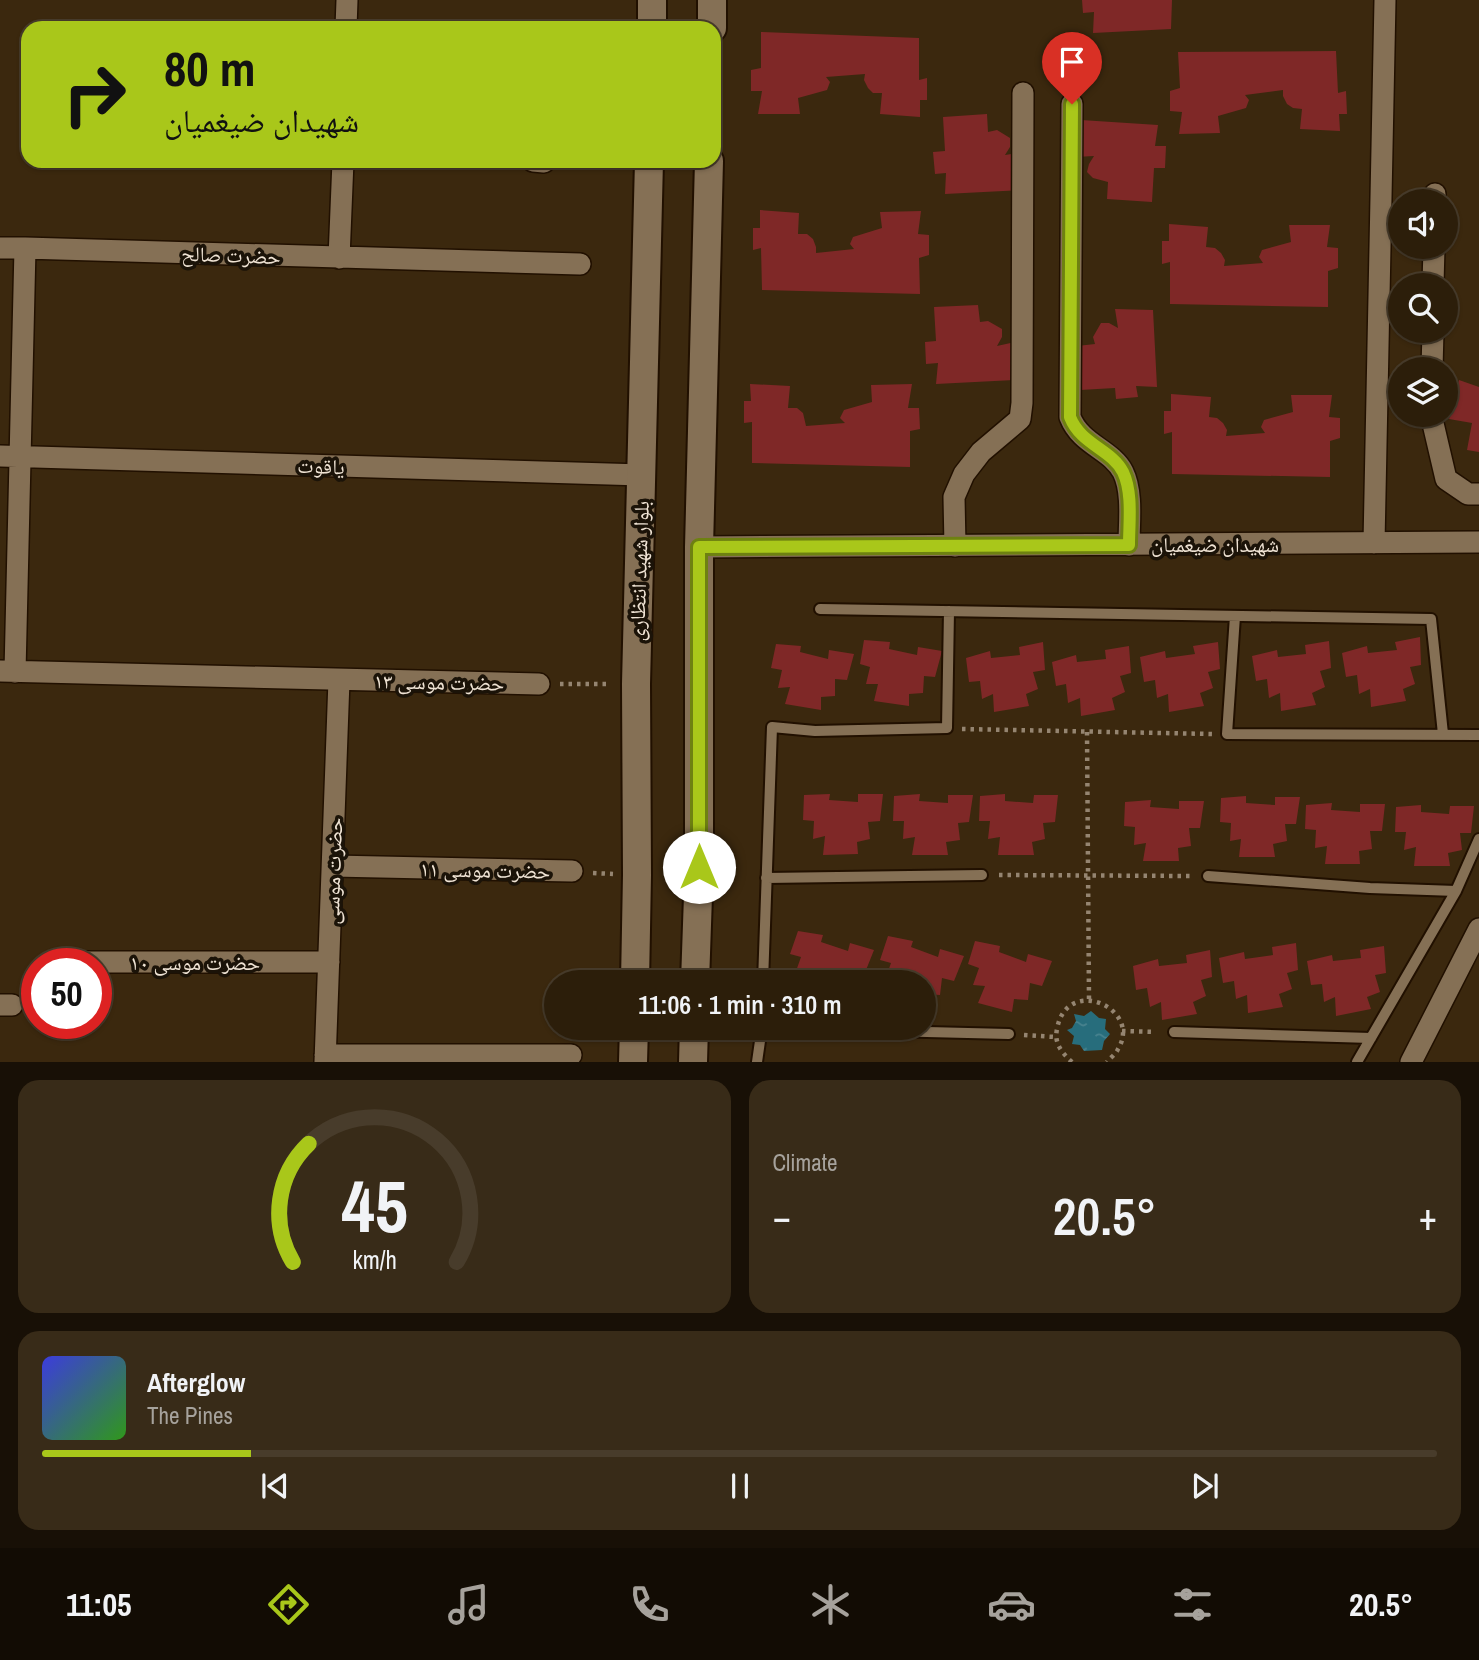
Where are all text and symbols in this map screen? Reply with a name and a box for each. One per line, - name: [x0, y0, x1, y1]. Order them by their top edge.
- pin: [1042, 32, 1102, 104]
- text: 80 m: [164, 35, 256, 101]
- icon: arrive: [1053, 43, 1091, 81]
- icon: right: [49, 49, 140, 140]
- text: شهیدان ضیغمیان: [164, 99, 359, 142]
- map controls: [1388, 189, 1458, 427]
- button: sound: [1388, 189, 1458, 259]
- street label: حضرت صالح: [181, 239, 281, 271]
- button: search: [1388, 273, 1458, 343]
- button: layers: [1388, 357, 1458, 427]
- street label: یاقوت: [297, 451, 345, 481]
- street label: بلوار شهید انتظاری: [622, 500, 656, 642]
- street label: شهیدان ضیغمیان: [1151, 530, 1279, 559]
- street label: حضرت موسی ۱۳: [374, 666, 504, 698]
- street label: حضرت موسی: [317, 817, 349, 925]
- position arrow: [662, 830, 736, 904]
- street label: حضرت موسی ۱۱: [420, 854, 550, 886]
- speed limit sign: 50: [21, 948, 112, 1039]
- street label: حضرت موسی ۱۰: [130, 948, 260, 977]
- text: 11:06 · 1 min · 310 m: [638, 987, 842, 1022]
- text: Climate: [773, 1147, 837, 1178]
- text: 45: [341, 1158, 407, 1256]
- text: 20.5°: [1053, 1181, 1157, 1251]
- text: −: [773, 1191, 791, 1242]
- text: +: [1419, 1191, 1437, 1242]
- text: km/h: [352, 1243, 396, 1277]
- text: Afterglow: [147, 1365, 245, 1400]
- text: The Pines: [147, 1400, 233, 1431]
- icon: previous: [256, 1467, 294, 1505]
- icon: pause: [721, 1467, 759, 1505]
- icon: next: [1186, 1467, 1224, 1505]
- icon: directions: [264, 1580, 313, 1629]
- icon: music: [444, 1580, 493, 1629]
- icon: phone: [625, 1580, 674, 1629]
- icon: climate: [806, 1580, 855, 1629]
- icon: car: [987, 1580, 1036, 1629]
- icon: filters: [1168, 1580, 1217, 1629]
- text: 11:05: [66, 1583, 132, 1626]
- text: 20.5°: [1349, 1583, 1413, 1626]

